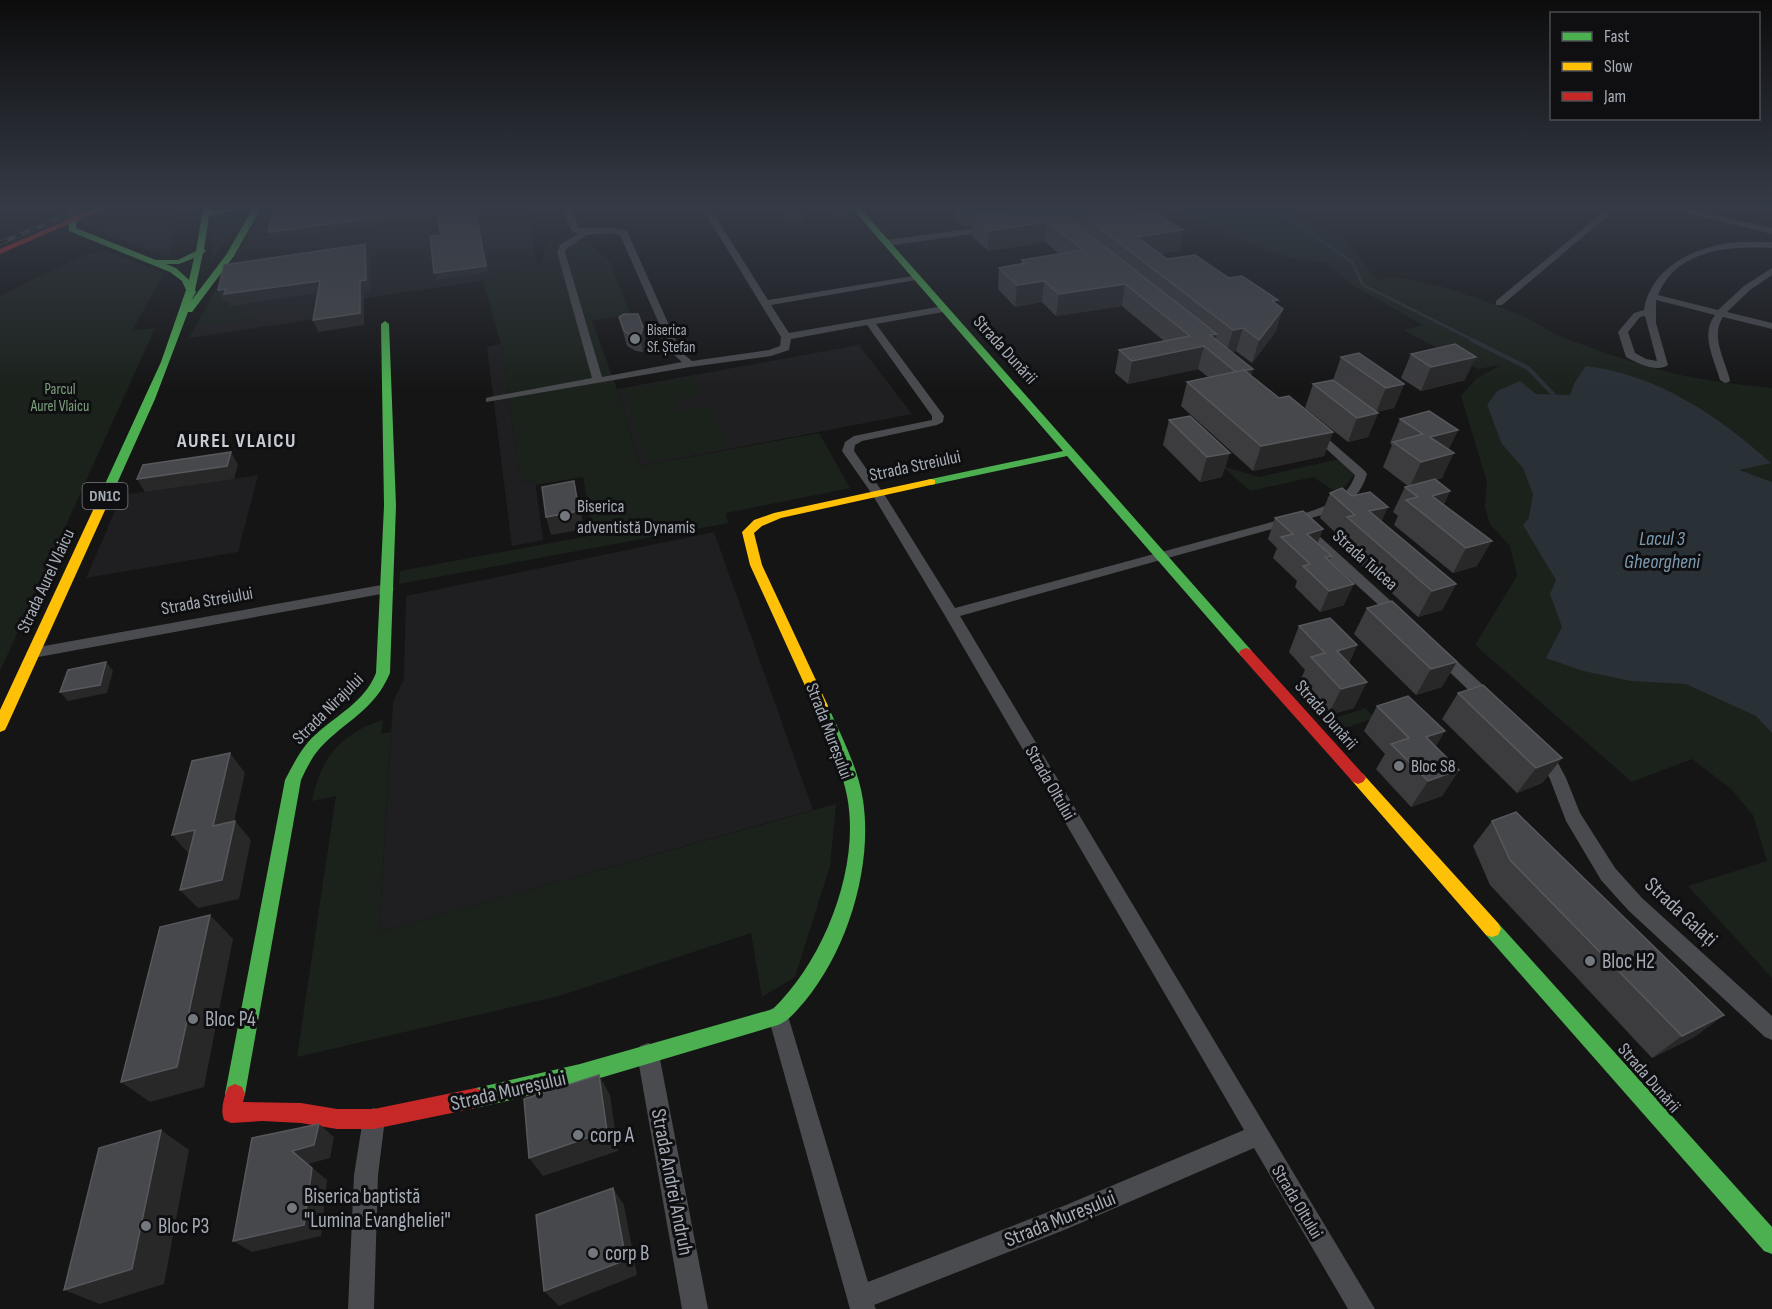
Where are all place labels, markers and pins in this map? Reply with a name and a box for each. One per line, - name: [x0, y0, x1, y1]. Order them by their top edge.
- place label: Biserica Sf. Ștefan: [647, 321, 696, 357]
- marker: Biserica Sf. Ștefan: [628, 332, 642, 346]
- place label: Biserica adventistă Dynamis: [577, 496, 696, 538]
- marker: Biserica adventistă Dynamis: [558, 509, 572, 523]
- place label: Bloc S8: [1411, 756, 1456, 777]
- marker: Bloc S8: [1392, 759, 1406, 773]
- place label: Bloc H2: [1602, 949, 1655, 974]
- marker: Bloc H2: [1583, 954, 1597, 968]
- place label: Bloc P4: [205, 1007, 256, 1032]
- marker: Bloc P4: [186, 1012, 200, 1026]
- place label: corp A: [590, 1123, 635, 1148]
- marker: corp A: [571, 1128, 585, 1142]
- place label: Biserica baptistă "Lumina Evangheliei": [304, 1184, 451, 1233]
- marker: Biserica baptistă "Lumina Evangheliei": [285, 1201, 299, 1215]
- place label: Bloc P3: [158, 1214, 209, 1239]
- marker: Bloc P3: [139, 1219, 153, 1233]
- place label: corp B: [605, 1241, 649, 1266]
- marker: corp B: [586, 1246, 600, 1260]

